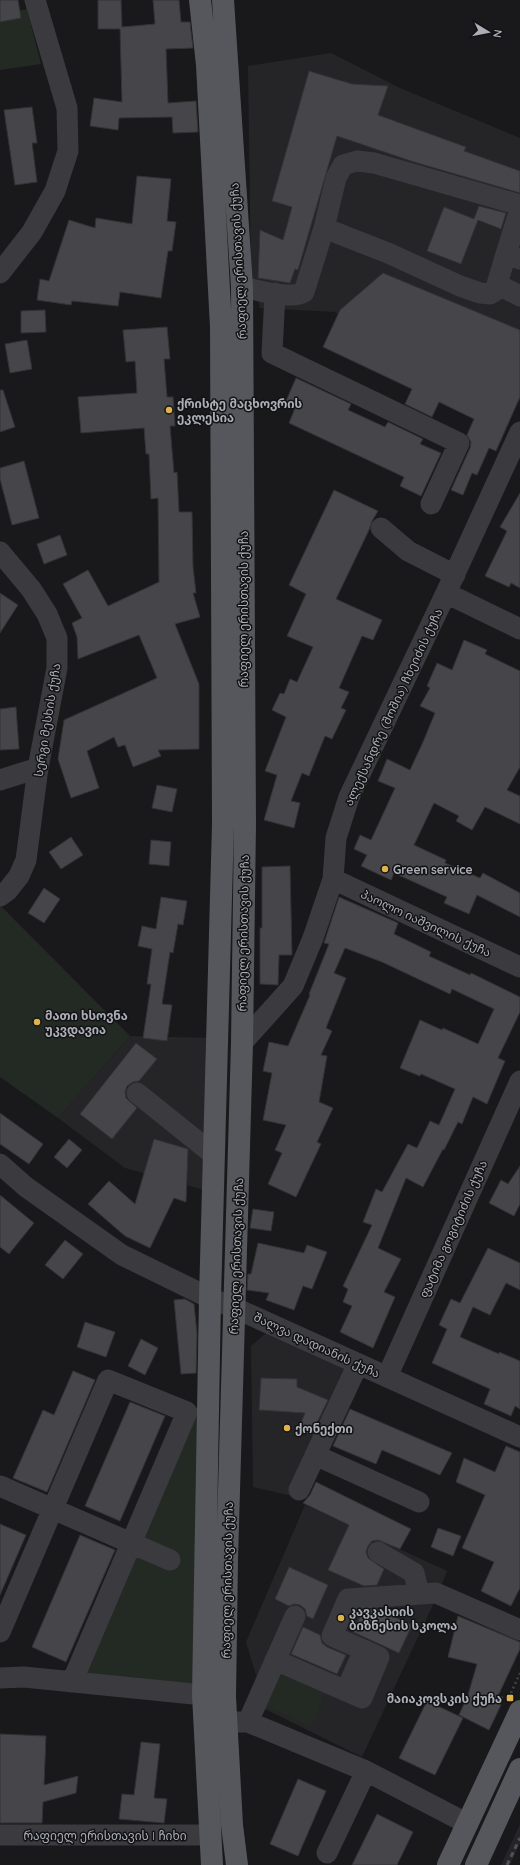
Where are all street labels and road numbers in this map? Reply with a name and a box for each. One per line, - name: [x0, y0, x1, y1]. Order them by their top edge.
- street label: რაფიელ ერისთავის ქუჩა: [226, 182, 251, 340]
- street label: რაფიელ ერისთავის ქუჩა: [236, 531, 252, 687]
- street label: ალექსანდრე (შოშია) ჩხეიძის ქუჩა: [341, 606, 446, 808]
- street label: სერგი მესხის ქუჩა: [31, 662, 63, 778]
- street label: რაფიელ ერისთავის ქუჩა: [234, 855, 253, 1012]
- street label: პაოლო იაშვილის ქუჩა: [358, 886, 493, 961]
- street label: ფატიმა გოგიტიძის ქუჩა: [416, 1158, 490, 1300]
- street label: რაფიელ ერისთავის ქუჩა: [226, 1177, 247, 1335]
- street label: შალვა დადიანის ქუჩა: [251, 1309, 382, 1382]
- street label: რაფიელ ერისთავის ქუჩა: [218, 1502, 237, 1659]
- street label: რაფიელ ერისთავის I ჩიხი: [23, 1828, 187, 1844]

